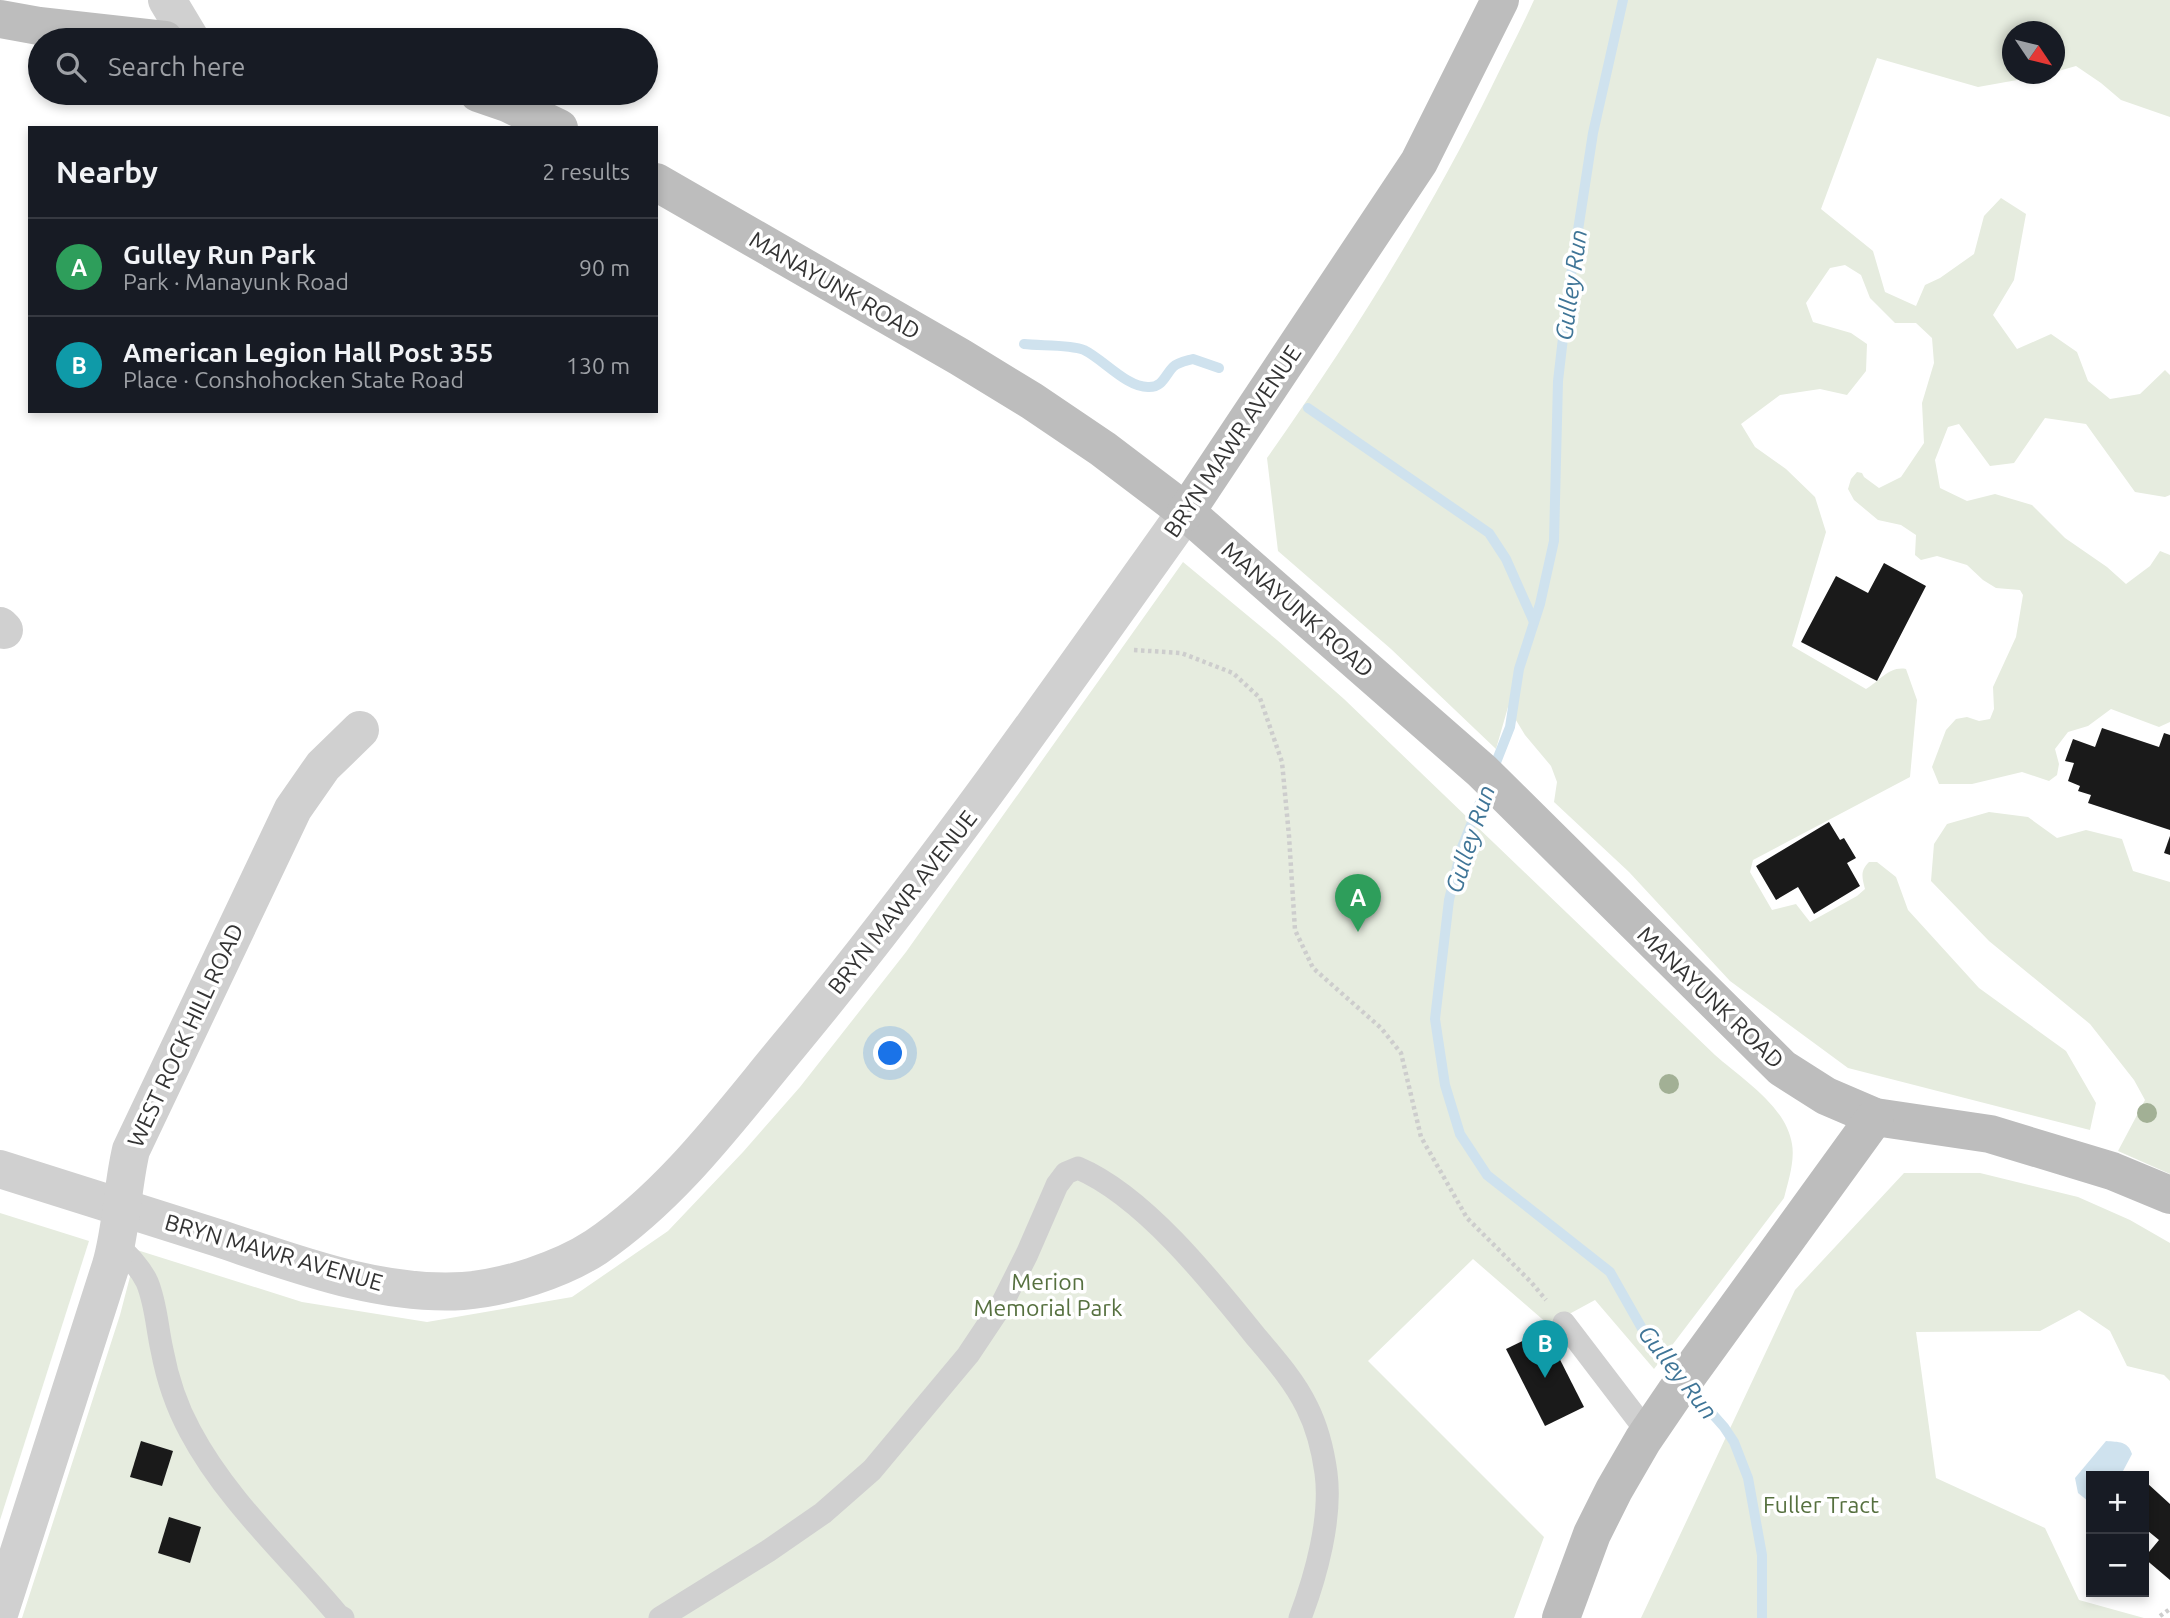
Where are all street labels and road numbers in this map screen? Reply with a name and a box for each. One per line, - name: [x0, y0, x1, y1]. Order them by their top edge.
- street label: MANAYUNK ROAD: [745, 226, 925, 344]
- street label: BRYN MAWR AVENUE: [1159, 341, 1305, 541]
- street label: MANAYUNK ROAD: [1217, 536, 1379, 682]
- street label: BRYN MAWR AVENUE: [823, 805, 981, 999]
- street label: WEST ROCK HILL ROAD: [122, 919, 248, 1151]
- street label: MANAYUNK ROAD: [1633, 921, 1789, 1073]
- street label: BRYN MAWR AVENUE: [162, 1209, 386, 1295]

